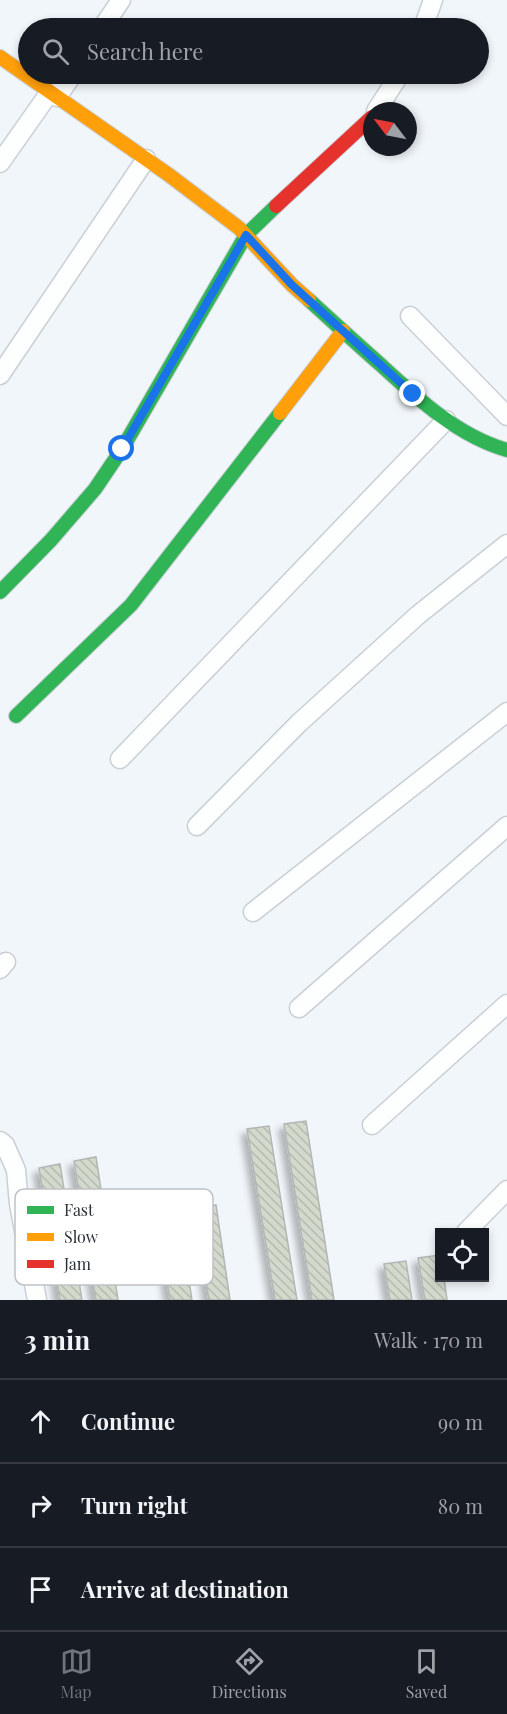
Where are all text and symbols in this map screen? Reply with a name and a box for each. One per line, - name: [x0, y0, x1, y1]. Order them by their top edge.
- search box: [18, 18, 489, 84]
- icon: search: [39, 35, 72, 68]
- text: Search here: [87, 36, 203, 66]
- north arrow: [363, 102, 417, 156]
- route end: [399, 380, 425, 406]
- route start: [108, 435, 134, 461]
- legend: [15, 1189, 213, 1285]
- text: Fast: [64, 1199, 94, 1220]
- text: Slow: [64, 1226, 99, 1247]
- map controls: [435, 1228, 489, 1282]
- button: locate: [435, 1228, 489, 1282]
- text: Jam: [63, 1253, 91, 1274]
- text: 3 min: [24, 1322, 90, 1357]
- text: Walk · 170 m: [374, 1326, 483, 1353]
- icon: ahead: [24, 1405, 57, 1438]
- text: Continue: [81, 1406, 175, 1436]
- text: 90 m: [438, 1408, 483, 1435]
- icon: right: [24, 1489, 57, 1522]
- text: Turn right: [81, 1490, 187, 1520]
- text: 80 m: [438, 1492, 483, 1519]
- icon: arrive: [24, 1573, 57, 1606]
- text: Arrive at destination: [81, 1574, 289, 1604]
- tab: Map: [60, 1645, 93, 1702]
- tab: Directions: [212, 1645, 287, 1702]
- tab: Saved: [406, 1645, 447, 1702]

